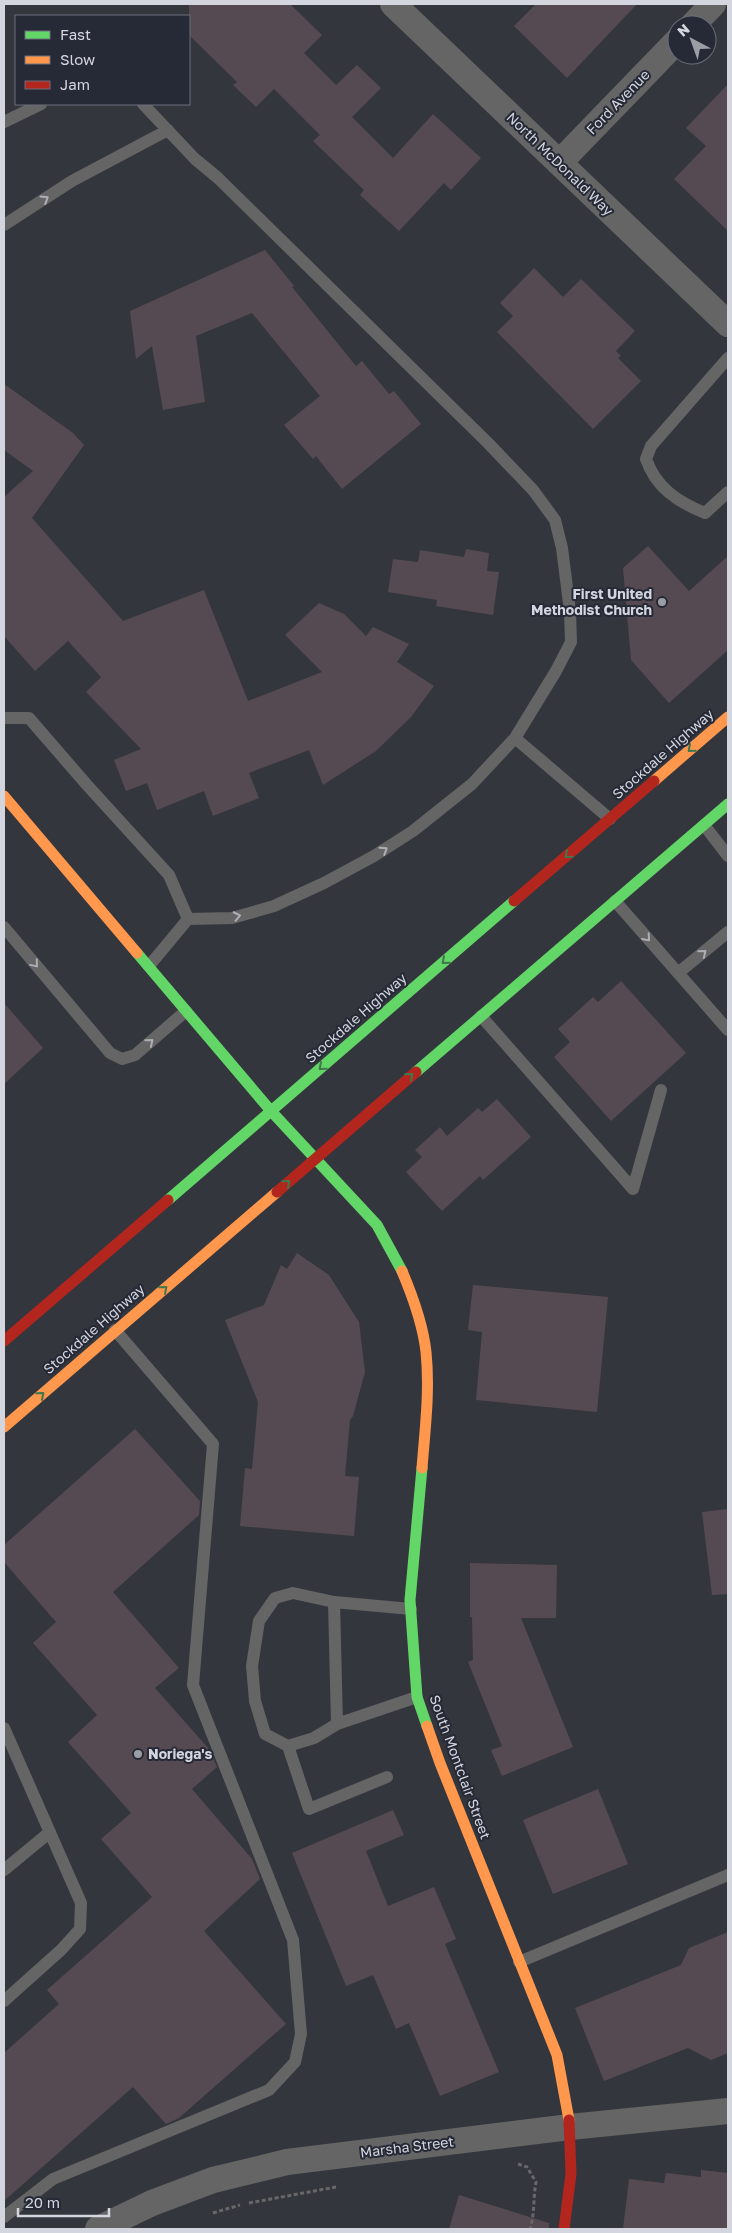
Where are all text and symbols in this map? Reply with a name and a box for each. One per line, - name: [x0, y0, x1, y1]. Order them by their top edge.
- legend: [15, 15, 190, 105]
- north arrow: [667, 15, 717, 65]
- text: N: [674, 20, 693, 40]
- text: Fast: [60, 25, 91, 43]
- text: Slow: [60, 50, 95, 68]
- street label: Ford Avenue: [583, 66, 653, 138]
- text: Jam: [60, 75, 90, 93]
- street label: North McDonald Way: [503, 108, 617, 219]
- one-way arrow: [39, 196, 48, 205]
- place label: First United Methodist Church: [531, 585, 652, 618]
- marker: First United Methodist Church: [656, 596, 668, 608]
- street label: Stockdale Highway: [609, 705, 717, 802]
- one-way arrow: [688, 743, 697, 752]
- one-way arrow: [378, 847, 388, 856]
- one-way arrow: [565, 849, 574, 858]
- one-way arrow: [232, 911, 241, 922]
- one-way arrow: [641, 932, 650, 941]
- one-way arrow: [697, 950, 706, 958]
- one-way arrow: [442, 955, 451, 964]
- one-way arrow: [30, 959, 39, 968]
- street label: Stockdale Highway: [302, 969, 410, 1066]
- one-way arrow: [144, 1039, 153, 1047]
- one-way arrow: [318, 1061, 327, 1070]
- one-way arrow: [404, 1073, 413, 1082]
- one-way arrow: [281, 1179, 290, 1188]
- street label: Stockdale Highway: [40, 1280, 148, 1377]
- one-way arrow: [158, 1285, 167, 1294]
- one-way arrow: [35, 1392, 44, 1401]
- street label: South Montclair Street: [426, 1692, 494, 1841]
- place label: Noriega's: [148, 1745, 213, 1762]
- marker: Noriega's: [132, 1748, 144, 1760]
- street label: Marsha Street: [359, 2132, 455, 2161]
- scale bar: [18, 2186, 109, 2218]
- text: 20 m: [25, 2193, 60, 2211]

